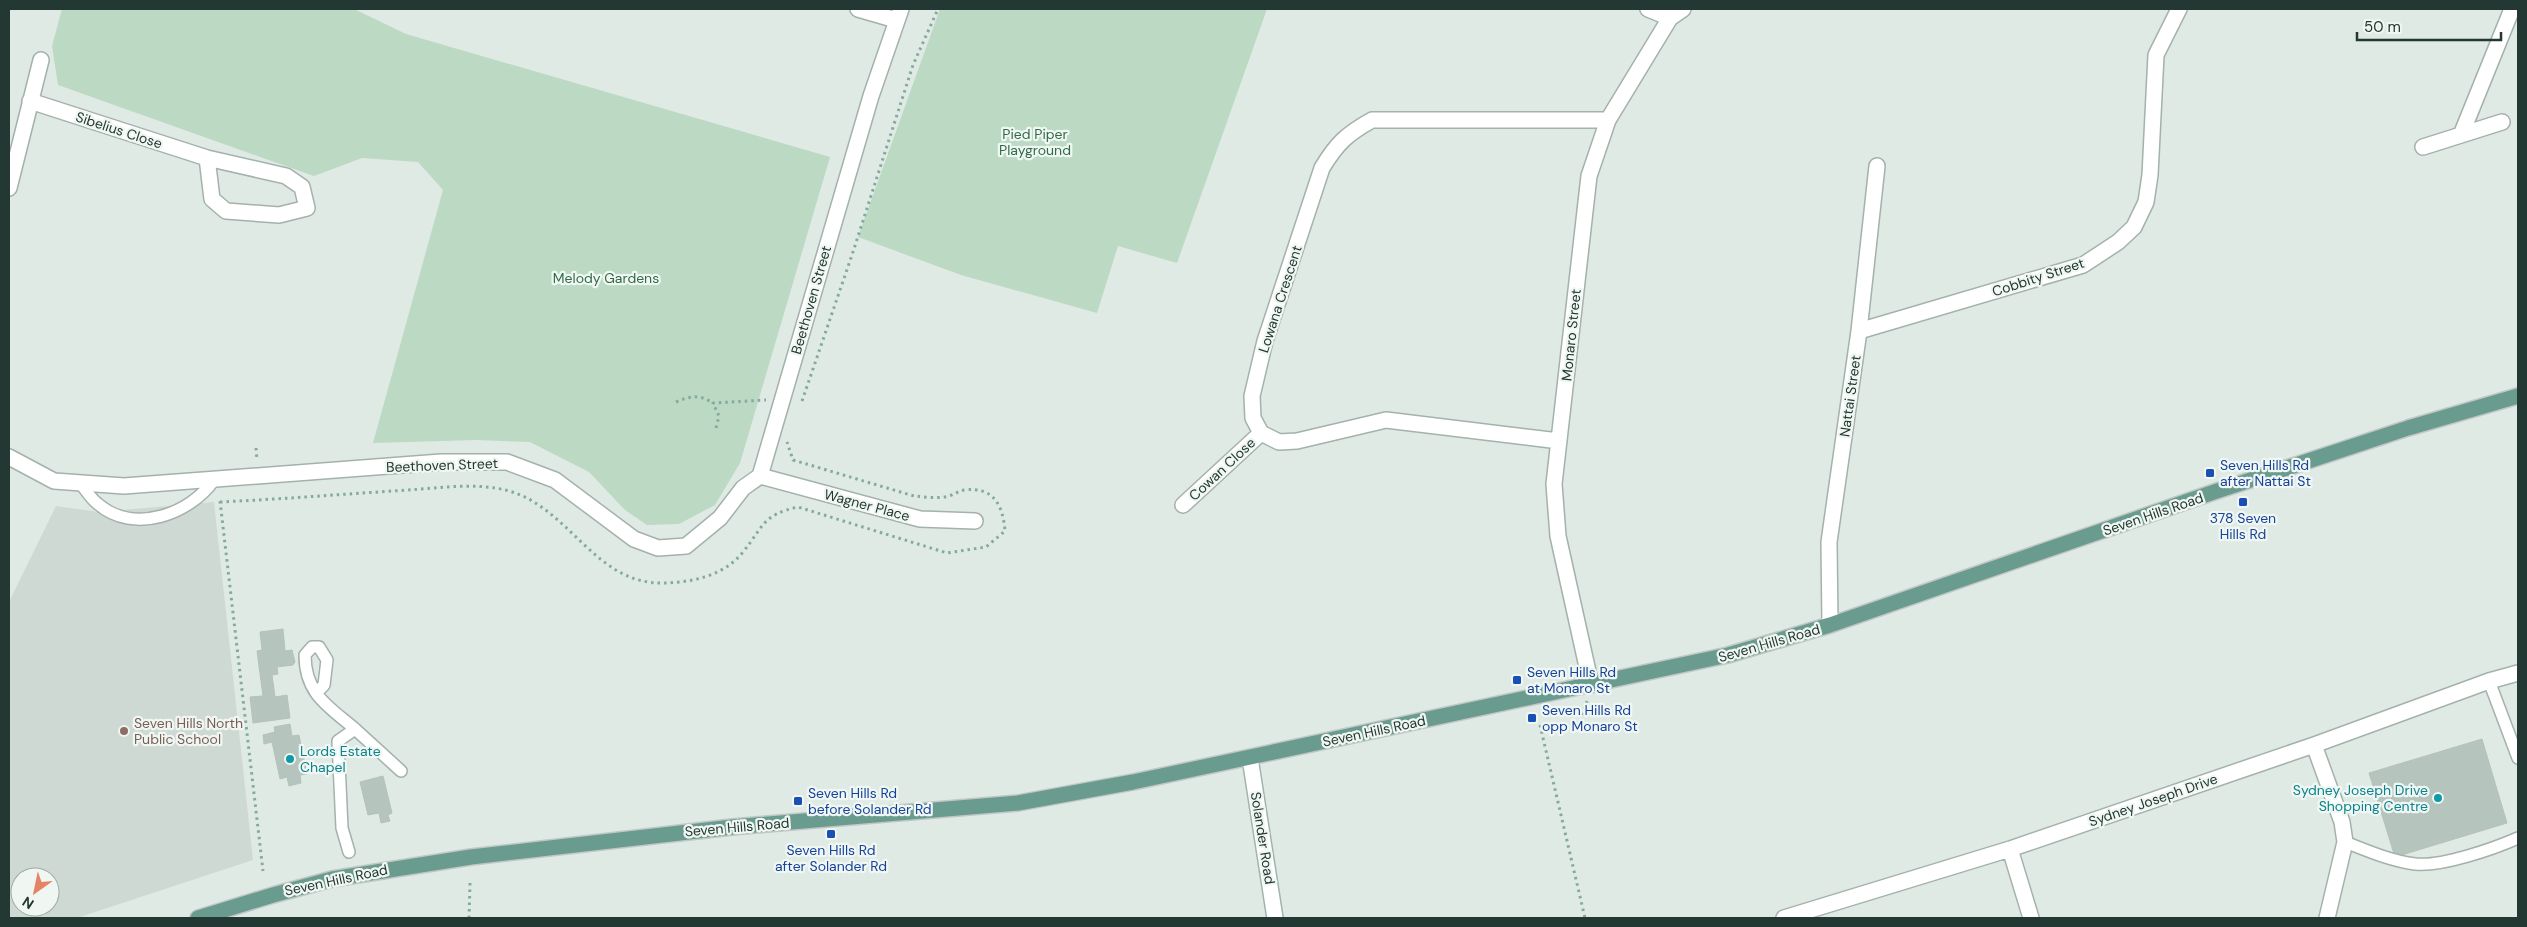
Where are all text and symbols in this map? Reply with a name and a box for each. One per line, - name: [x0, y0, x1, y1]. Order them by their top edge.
- scale bar: [2357, 10, 2501, 42]
- text: 50 m: [2364, 17, 2401, 37]
- street label: Sibelius Close: [73, 108, 165, 152]
- park label: Pied Piper Playground: [999, 125, 1071, 159]
- street label: Lowana Crescent: [1254, 243, 1306, 355]
- street label: Beethoven Street: [787, 244, 835, 356]
- street label: Cobbity Street: [1990, 254, 2086, 300]
- park label: Melody Gardens: [553, 269, 659, 287]
- street label: Monaro Street: [1557, 288, 1585, 382]
- street label: Nattai Street: [1835, 354, 1865, 438]
- street label: Cowan Close: [1185, 434, 1259, 504]
- street label: Beethoven Street: [386, 454, 498, 476]
- place label: Seven Hills Rd after Nattai St: [2220, 456, 2311, 490]
- marker: Seven Hills Rd after Nattai St: [2204, 467, 2216, 479]
- street label: Wagner Place: [822, 485, 912, 525]
- street label: Seven Hills Road: [2100, 488, 2206, 540]
- marker: 378 Seven Hills Rd: [2237, 496, 2249, 508]
- place label: 378 Seven Hills Rd: [2210, 509, 2276, 543]
- street label: Seven Hills Road: [1716, 620, 1822, 666]
- place label: Seven Hills Rd at Monaro St: [1527, 663, 1616, 697]
- marker: Seven Hills Rd at Monaro St: [1511, 674, 1523, 686]
- place label: Seven Hills Rd opp Monaro St: [1542, 701, 1638, 735]
- street label: Seven Hills Road: [1321, 711, 1427, 751]
- marker: Seven Hills Rd opp Monaro St: [1526, 712, 1538, 724]
- place label: Seven Hills North Public School: [134, 714, 243, 748]
- marker: Seven Hills North Public School: [118, 725, 130, 737]
- place label: Lords Estate Chapel: [300, 742, 381, 776]
- marker: Lords Estate Chapel: [284, 753, 296, 765]
- street label: Sydney Joseph Drive: [2086, 769, 2220, 831]
- place label: Sydney Joseph Drive Shopping Centre: [2293, 781, 2428, 815]
- place label: Seven Hills Rd before Solander Rd: [808, 784, 932, 818]
- street label: Solander Road: [1247, 790, 1279, 886]
- marker: Sydney Joseph Drive Shopping Centre: [2432, 792, 2444, 804]
- marker: Seven Hills Rd before Solander Rd: [792, 795, 804, 807]
- street label: Seven Hills Road: [684, 813, 790, 841]
- marker: Seven Hills Rd after Solander Rd: [825, 828, 837, 840]
- place label: Seven Hills Rd after Solander Rd: [775, 841, 887, 875]
- street label: Seven Hills Road: [283, 860, 389, 900]
- north arrow: [10, 867, 60, 917]
- text: N: [19, 893, 37, 913]

